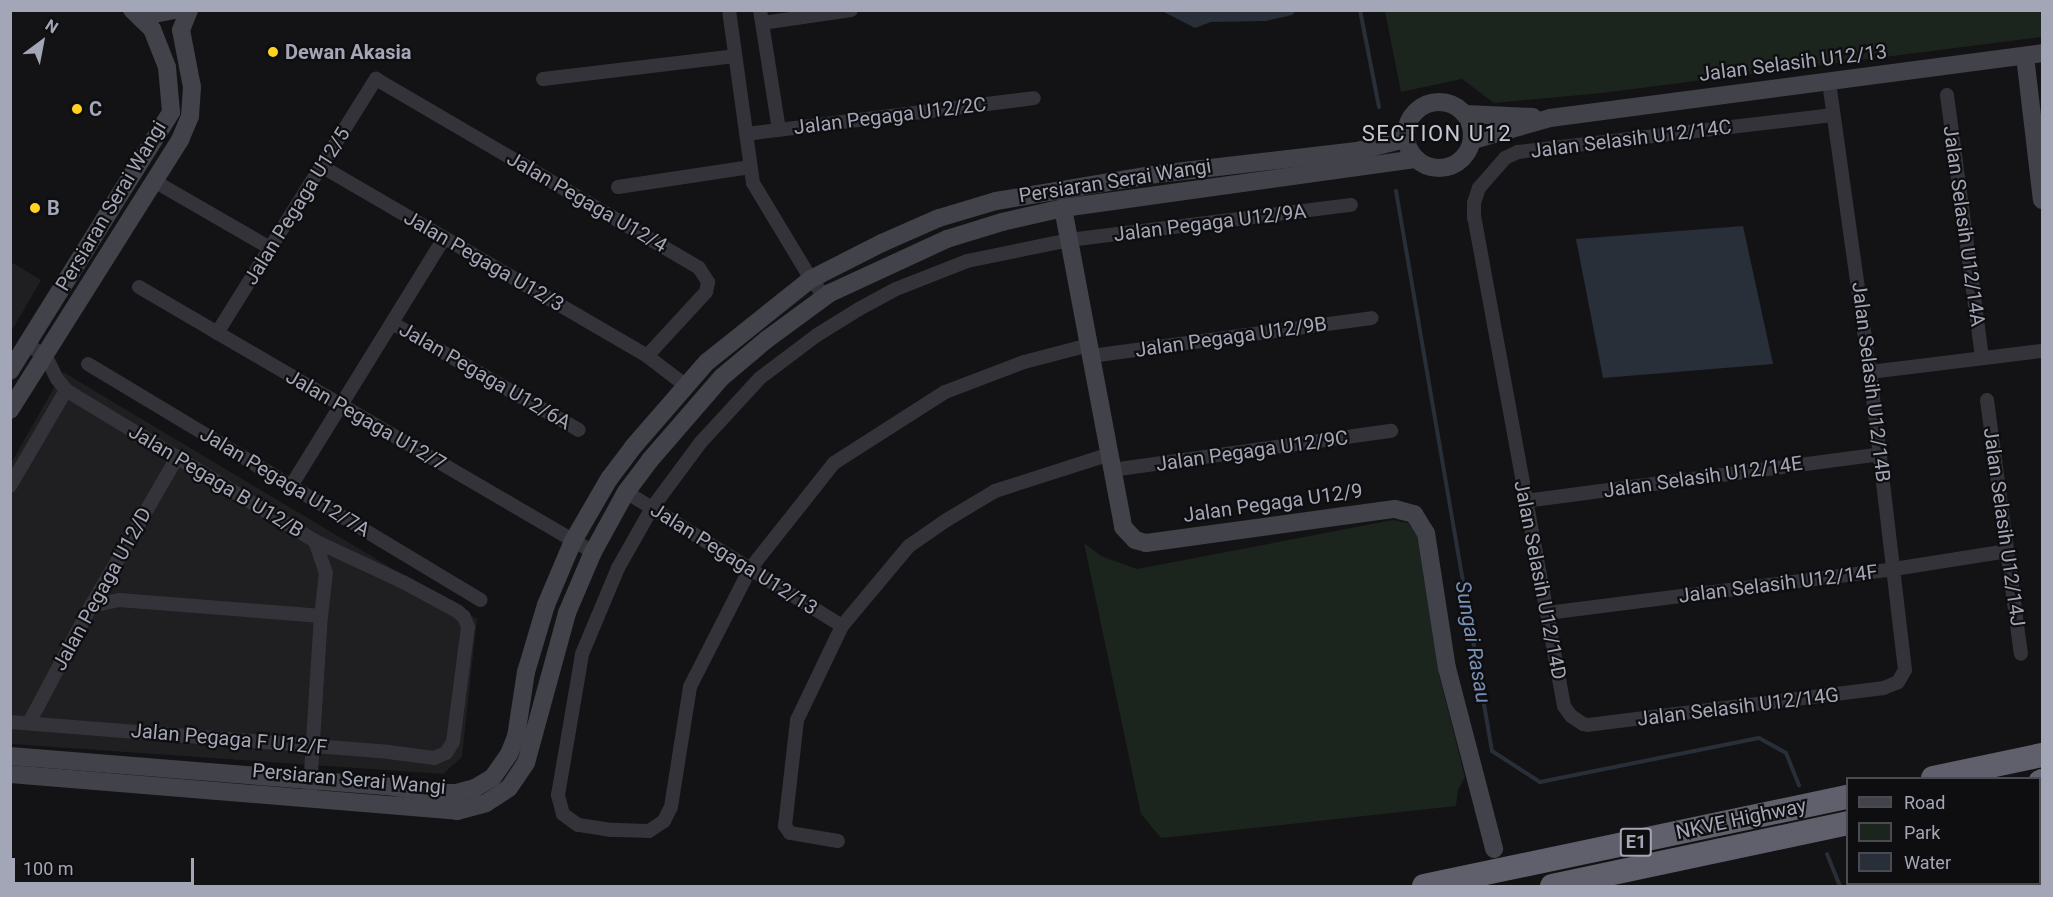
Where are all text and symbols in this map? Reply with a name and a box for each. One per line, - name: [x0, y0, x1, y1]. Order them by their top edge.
- north arrow: [12, 12, 72, 72]
- text: N: [42, 15, 62, 37]
- place label: Dewan Akasia: [285, 40, 411, 64]
- street label: Jalan Selasih U12/13: [1698, 40, 1888, 86]
- marker: Dewan Akasia: [266, 45, 280, 59]
- street label: Jalan Pegaga U12/2C: [792, 92, 988, 140]
- place label: C: [89, 97, 102, 121]
- marker: C: [70, 102, 84, 116]
- street label: Jalan Selasih U12/14C: [1529, 115, 1733, 163]
- street label: Persiaran Serai Wangi: [51, 117, 171, 295]
- district label: SECTION U12: [1362, 121, 1512, 147]
- street label: Jalan Pegaga U12/5: [239, 123, 355, 289]
- street label: Jalan Selasih U12/14A: [1938, 124, 1990, 328]
- street label: Jalan Pegaga U12/4: [503, 146, 671, 258]
- street label: Persiaran Serai Wangi: [1017, 154, 1213, 208]
- place label: B: [47, 196, 60, 220]
- street label: Jalan Pegaga U12/9A: [1112, 199, 1308, 247]
- marker: B: [28, 201, 42, 215]
- street label: Jalan Pegaga U12/3: [400, 205, 568, 317]
- street label: Jalan Selasih U12/14B: [1847, 280, 1895, 484]
- street label: Jalan Pegaga U12/9B: [1134, 312, 1328, 362]
- street label: Jalan Pegaga U12/6A: [395, 317, 575, 435]
- street label: Jalan Pegaga U12/7: [282, 364, 450, 476]
- street label: Jalan Pegaga B U12/B: [124, 419, 308, 543]
- street label: Jalan Pegaga U12/7A: [196, 422, 374, 542]
- street label: Jalan Pegaga U12/9C: [1154, 426, 1350, 476]
- street label: Jalan Selasih U12/14J: [1978, 426, 2030, 628]
- street label: Jalan Selasih U12/14E: [1602, 451, 1804, 503]
- street label: Jalan Selasih U12/14D: [1509, 478, 1571, 682]
- street label: Jalan Pegaga U12/9: [1182, 479, 1364, 527]
- street label: Jalan Pegaga U12/13: [646, 498, 822, 620]
- street label: Jalan Pegaga U12/D: [47, 503, 157, 675]
- street label: Jalan Selasih U12/14F: [1677, 560, 1879, 608]
- water label: Sungai Rasau: [1450, 579, 1496, 705]
- street label: Jalan Selasih U12/14G: [1636, 683, 1840, 731]
- street label: Jalan Pegaga F U12/F: [130, 718, 328, 760]
- street label: Persiaran Serai Wangi: [251, 759, 447, 799]
- legend: [1846, 777, 2041, 885]
- text: Road: [1904, 792, 1945, 813]
- street label: NKVE Highway: [1674, 793, 1808, 845]
- text: Park: [1904, 822, 1940, 843]
- road number: E1: [1620, 827, 1652, 857]
- scale bar: [15, 846, 196, 884]
- text: Water: [1904, 852, 1951, 873]
- text: 100 m: [23, 858, 74, 879]

